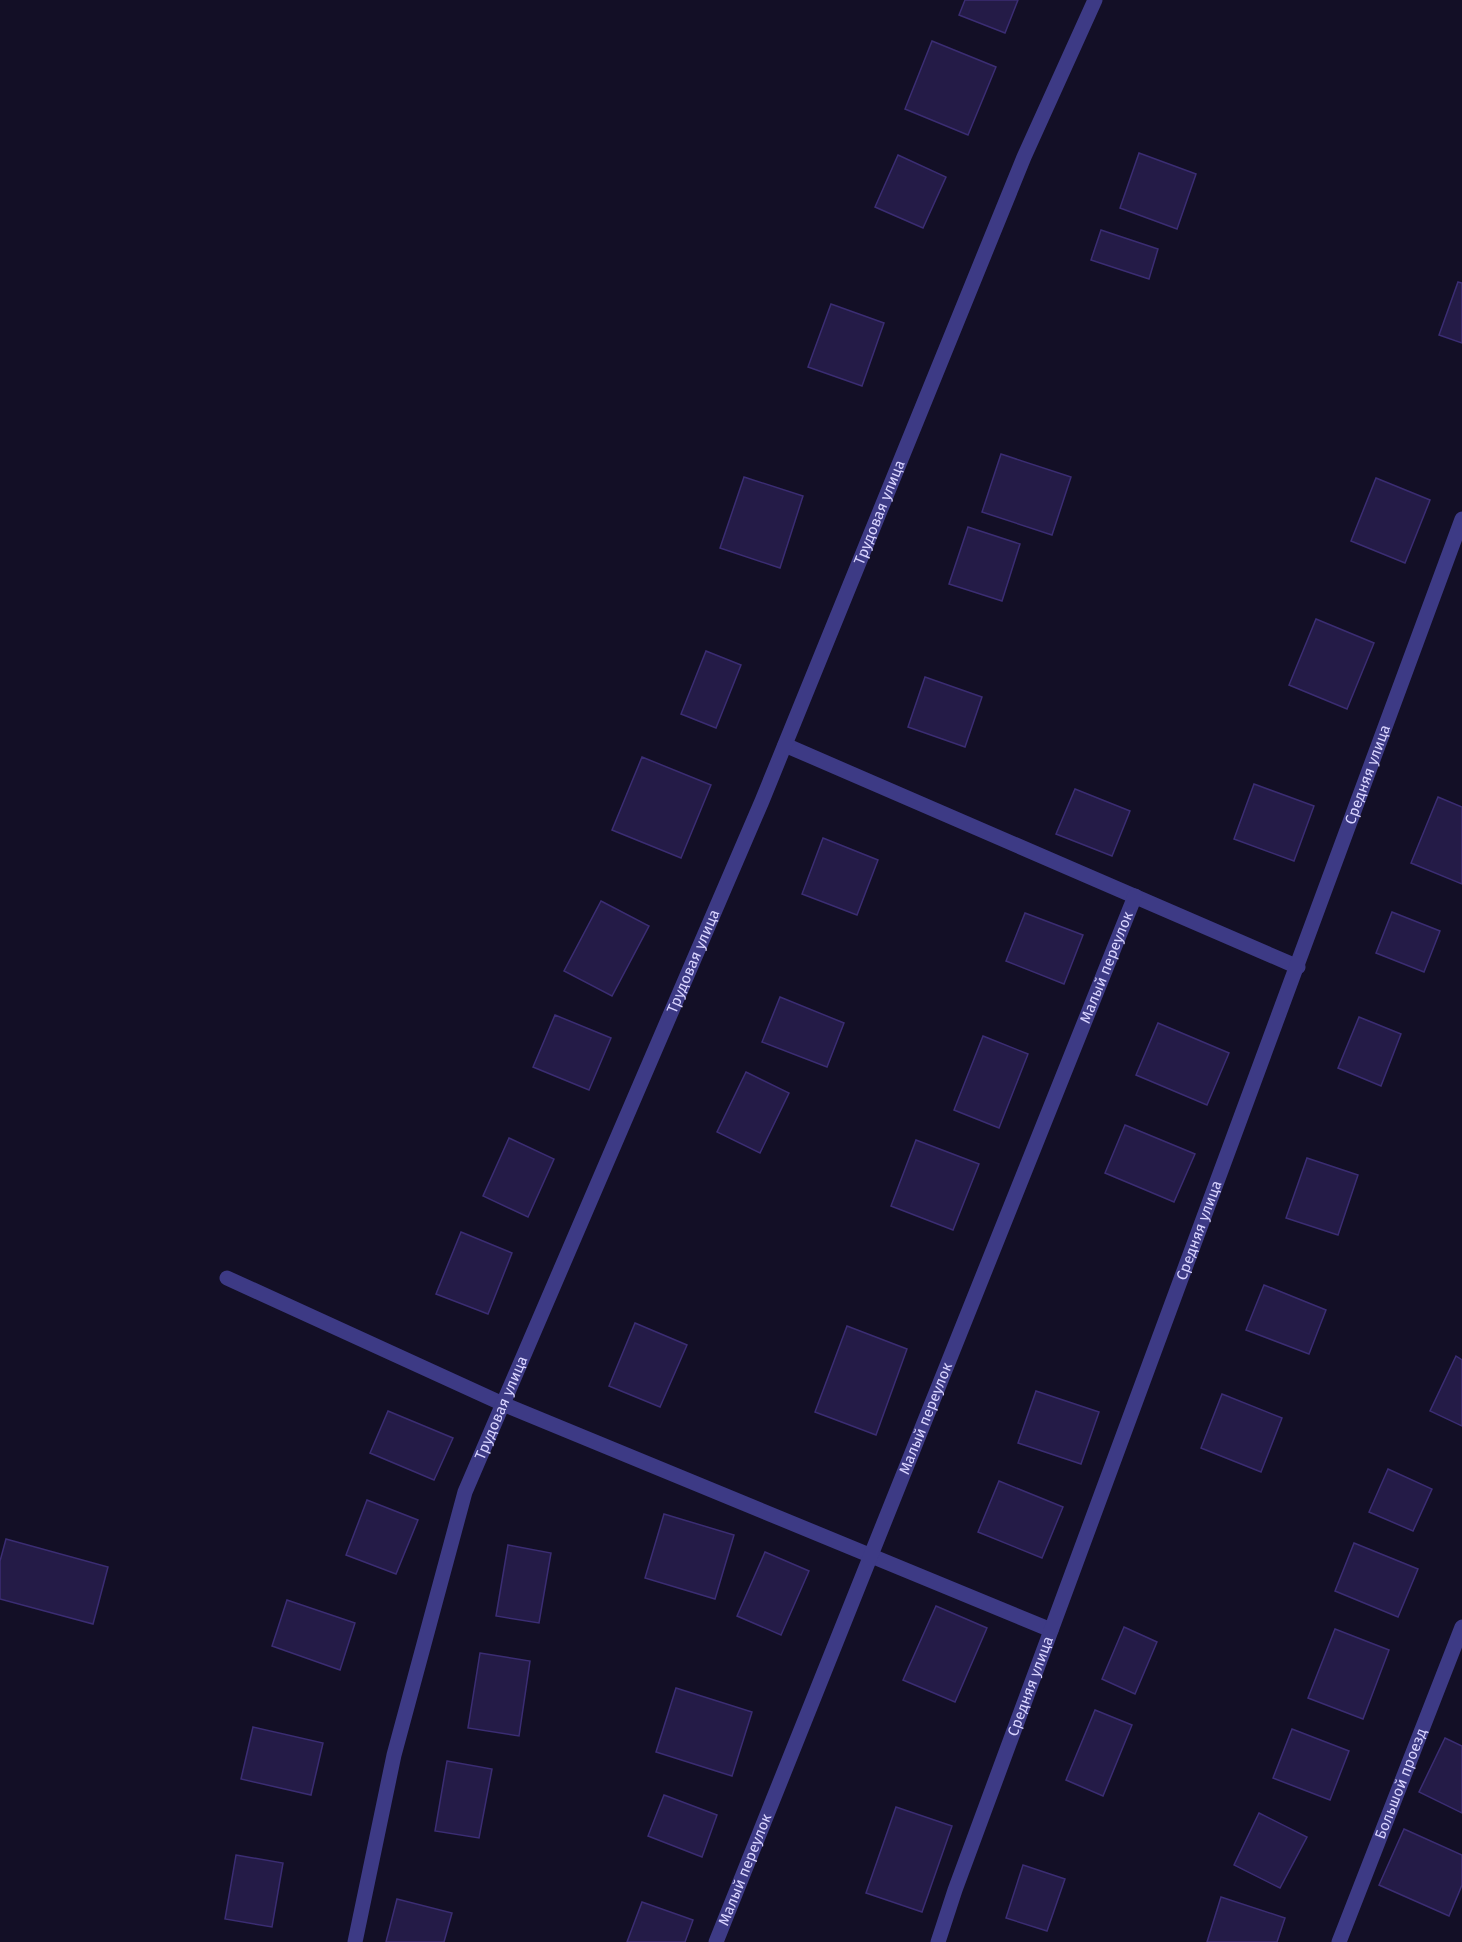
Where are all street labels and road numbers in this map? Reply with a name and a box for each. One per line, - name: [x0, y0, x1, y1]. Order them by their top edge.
- street label: Трудовая улица: [850, 457, 909, 568]
- street label: Средняя улица: [1341, 722, 1394, 827]
- street label: Трудовая улица: [663, 907, 723, 1016]
- street label: Малый переулок: [1076, 909, 1137, 1026]
- street label: Средняя улица: [1172, 1178, 1226, 1283]
- street label: Трудовая улица: [471, 1353, 531, 1463]
- street label: Малый переулок: [895, 1360, 956, 1477]
- street label: Средняя улица: [1004, 1634, 1057, 1739]
- street label: Большой проезд: [1371, 1726, 1431, 1842]
- street label: Малый переулок: [715, 1811, 776, 1928]

